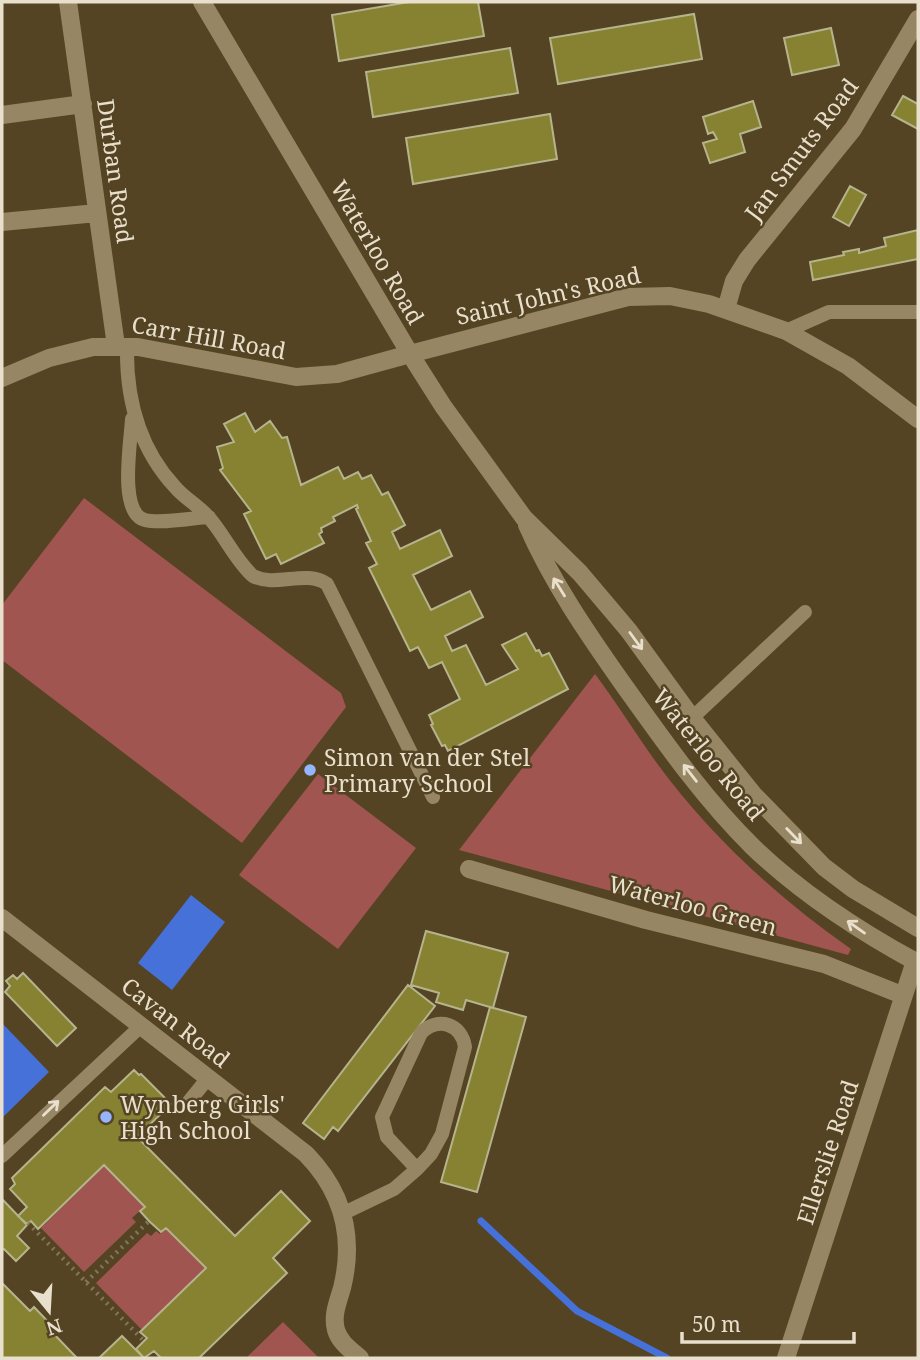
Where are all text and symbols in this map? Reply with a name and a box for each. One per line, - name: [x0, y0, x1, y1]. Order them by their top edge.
- street label: Jan Smuts Road: [736, 71, 865, 228]
- street label: Durban Road: [90, 97, 142, 245]
- street label: Waterloo Road: [324, 174, 432, 330]
- street label: Saint John's Road: [453, 258, 643, 332]
- street label: Carr Hill Road: [129, 308, 289, 366]
- one-way arrow: [552, 578, 566, 598]
- one-way arrow: [629, 631, 643, 650]
- street label: Waterloo Road: [646, 681, 772, 827]
- place label: Simon van der Stel Primary School: [324, 741, 530, 799]
- marker: Simon van der Stel Primary School: [302, 762, 318, 778]
- one-way arrow: [683, 765, 698, 783]
- one-way arrow: [786, 827, 803, 844]
- street label: Waterloo Green: [605, 867, 781, 943]
- one-way arrow: [847, 920, 866, 934]
- street label: Cavan Road: [115, 969, 237, 1075]
- street label: Ellerslie Road: [789, 1076, 865, 1228]
- place label: Wynberg Girls' High School: [120, 1088, 285, 1146]
- one-way arrow: [42, 1100, 59, 1117]
- marker: Wynberg Girls' High School: [98, 1109, 114, 1125]
- north arrow: [14, 1276, 84, 1346]
- scale bar: [682, 1300, 853, 1344]
- text: 50 m: [692, 1310, 741, 1338]
- text: N: [43, 1312, 65, 1342]

